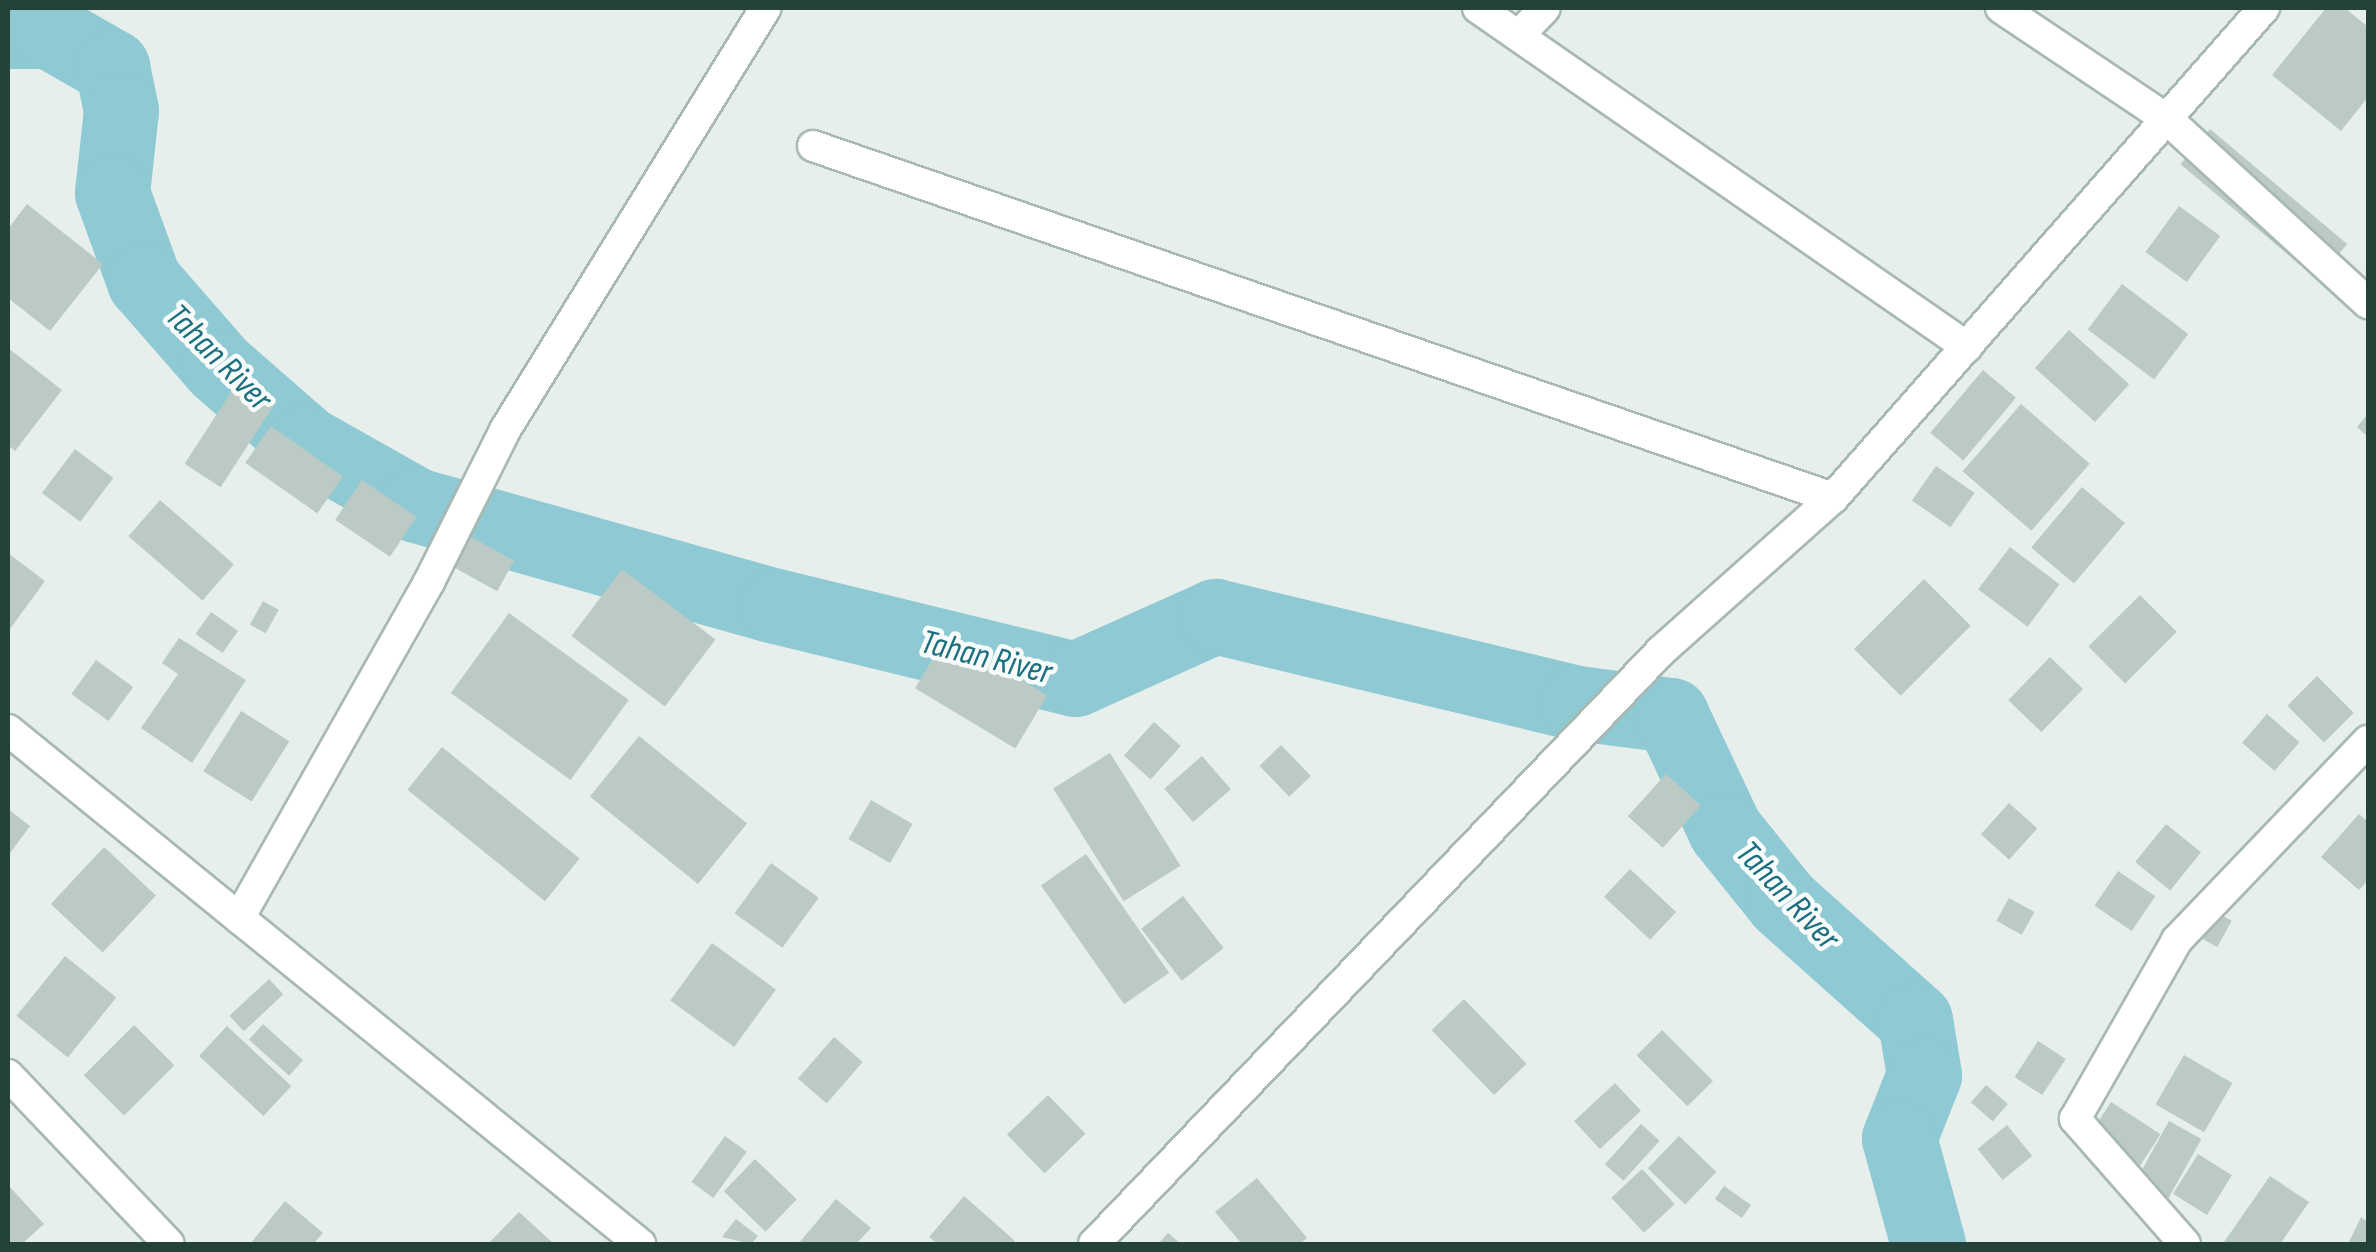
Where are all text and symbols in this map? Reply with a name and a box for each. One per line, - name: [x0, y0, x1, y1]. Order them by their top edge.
- water label: Tahan River: [156, 296, 280, 420]
- water label: Tahan River: [916, 621, 1056, 695]
- water label: Tahan River: [1726, 833, 1848, 959]

